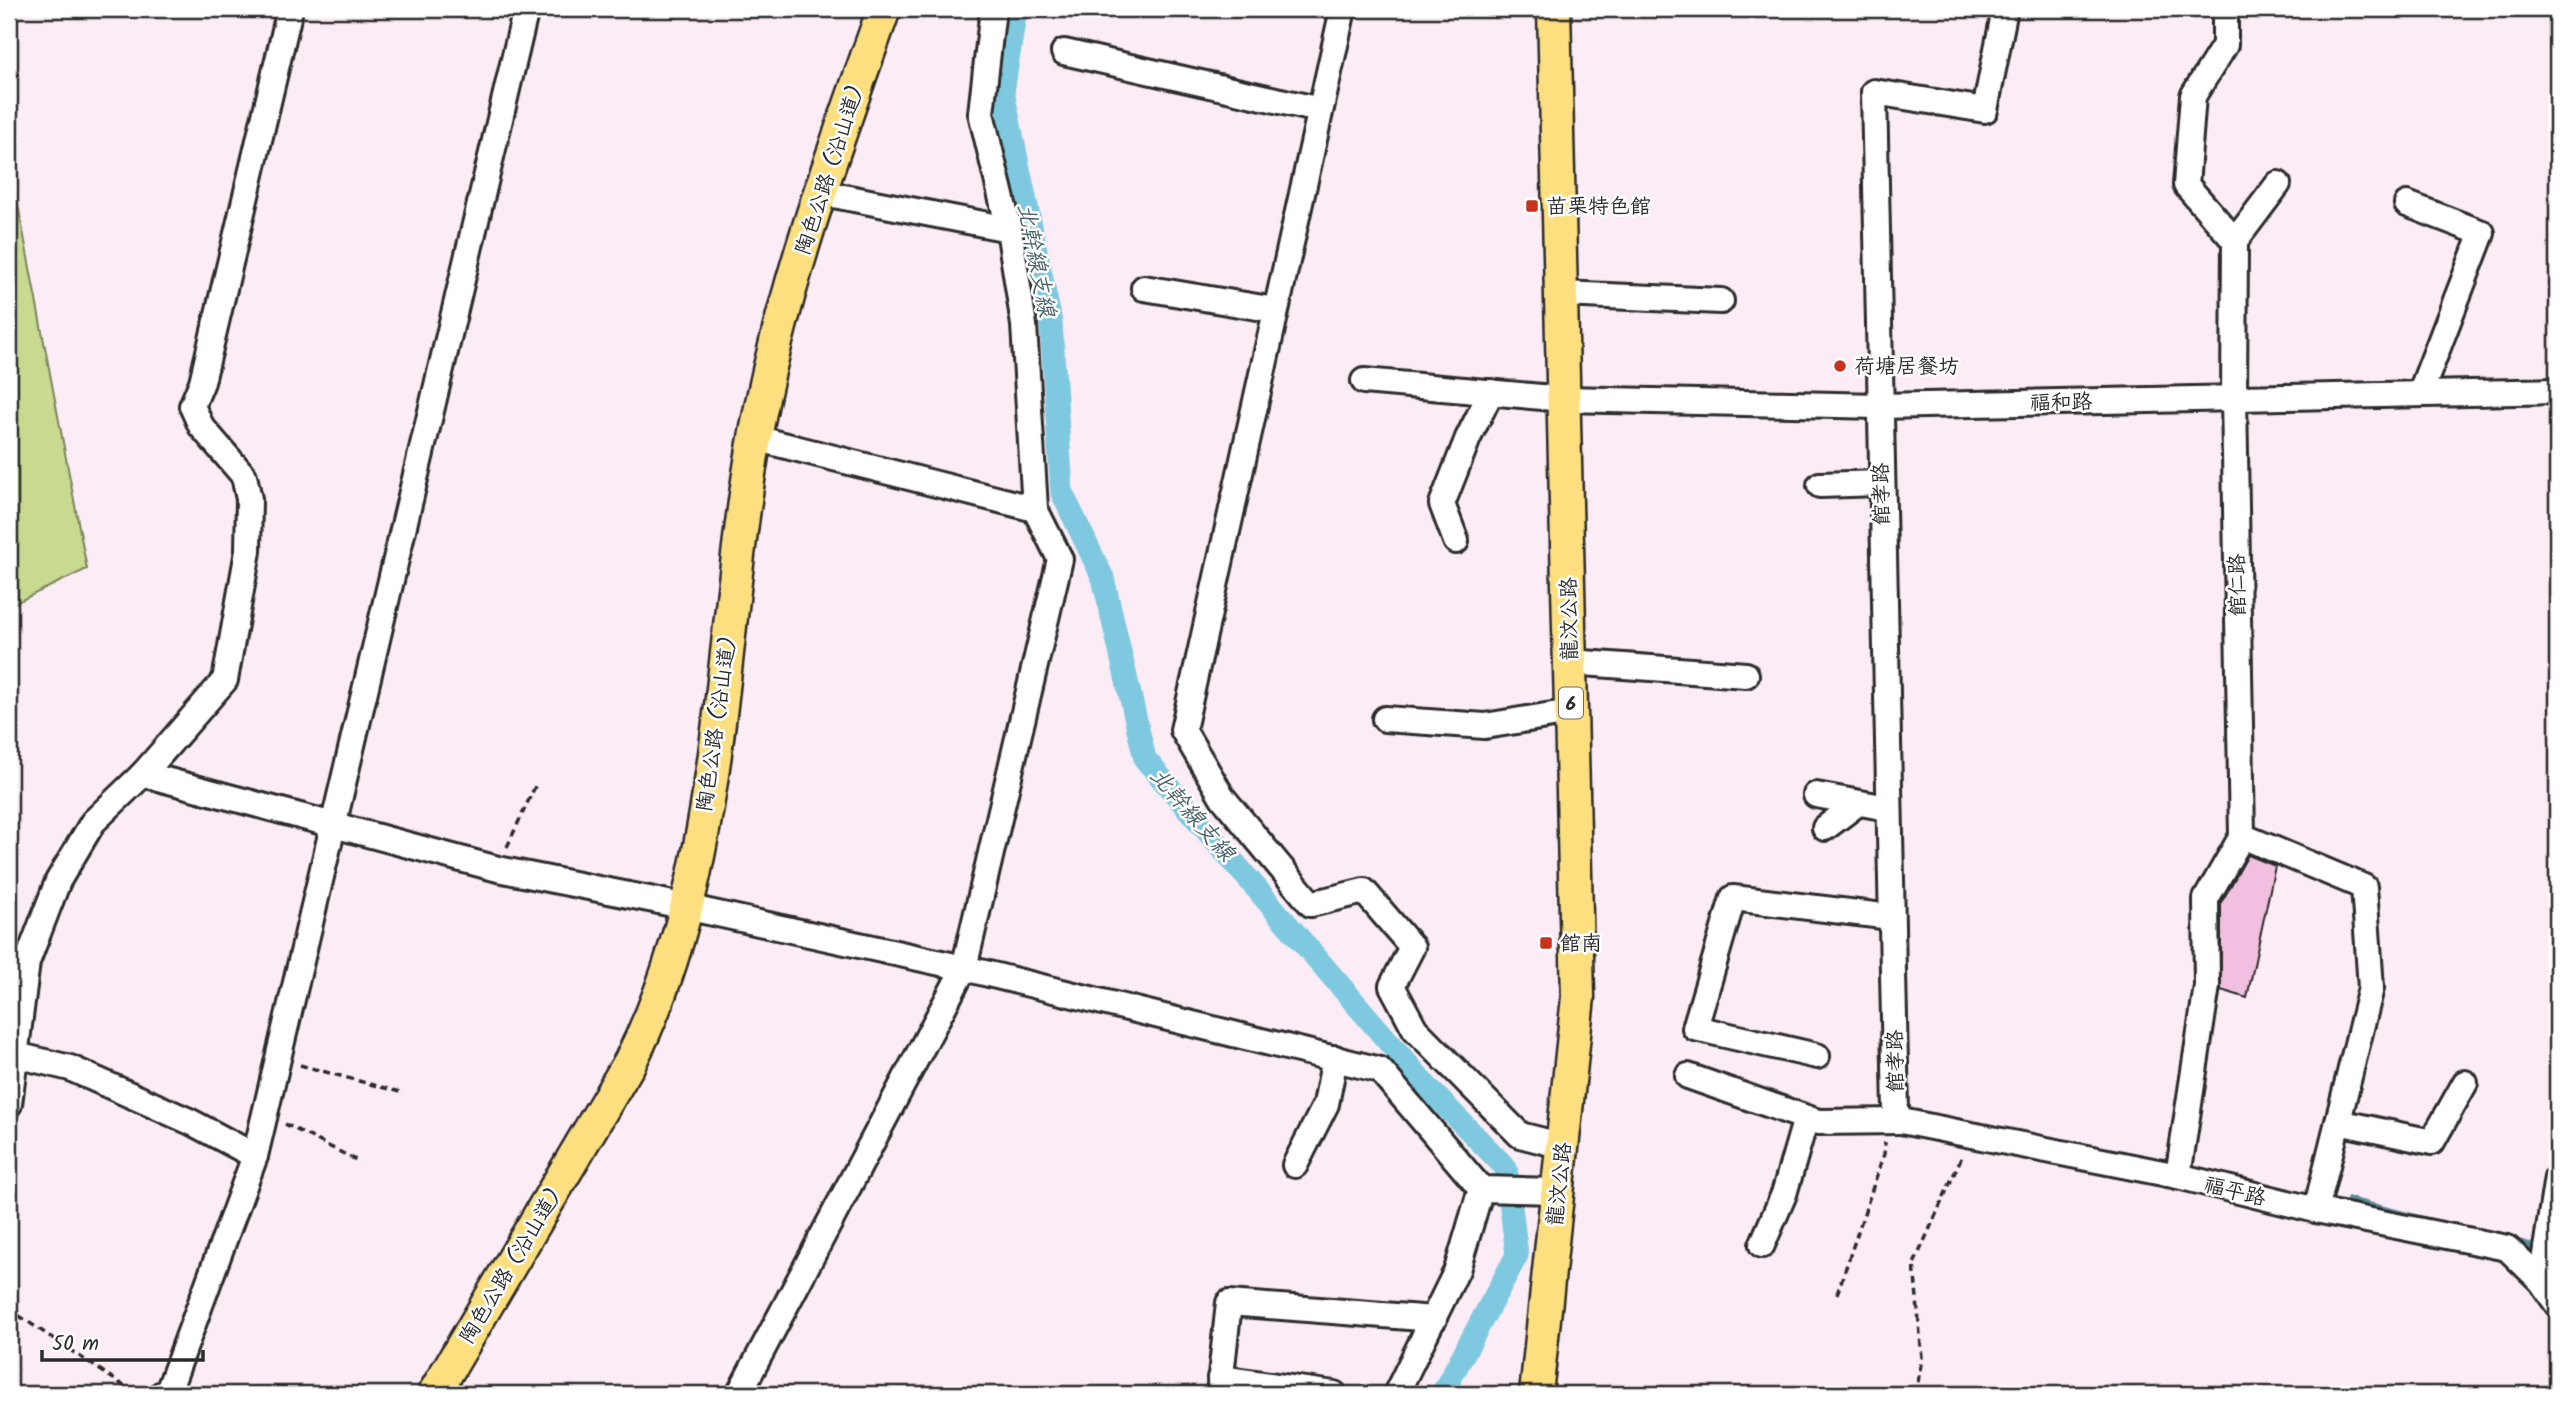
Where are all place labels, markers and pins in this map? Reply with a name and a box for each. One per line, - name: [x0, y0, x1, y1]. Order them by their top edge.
- place label: 苗栗特色館: [1546, 191, 1651, 224]
- marker: 苗栗特色館: [1524, 198, 1540, 214]
- place label: 荷塘居餐坊: [1854, 351, 1959, 384]
- marker: 荷塘居餐坊: [1832, 358, 1848, 374]
- place label: 館南: [1560, 928, 1602, 961]
- marker: 館南: [1538, 935, 1554, 951]

